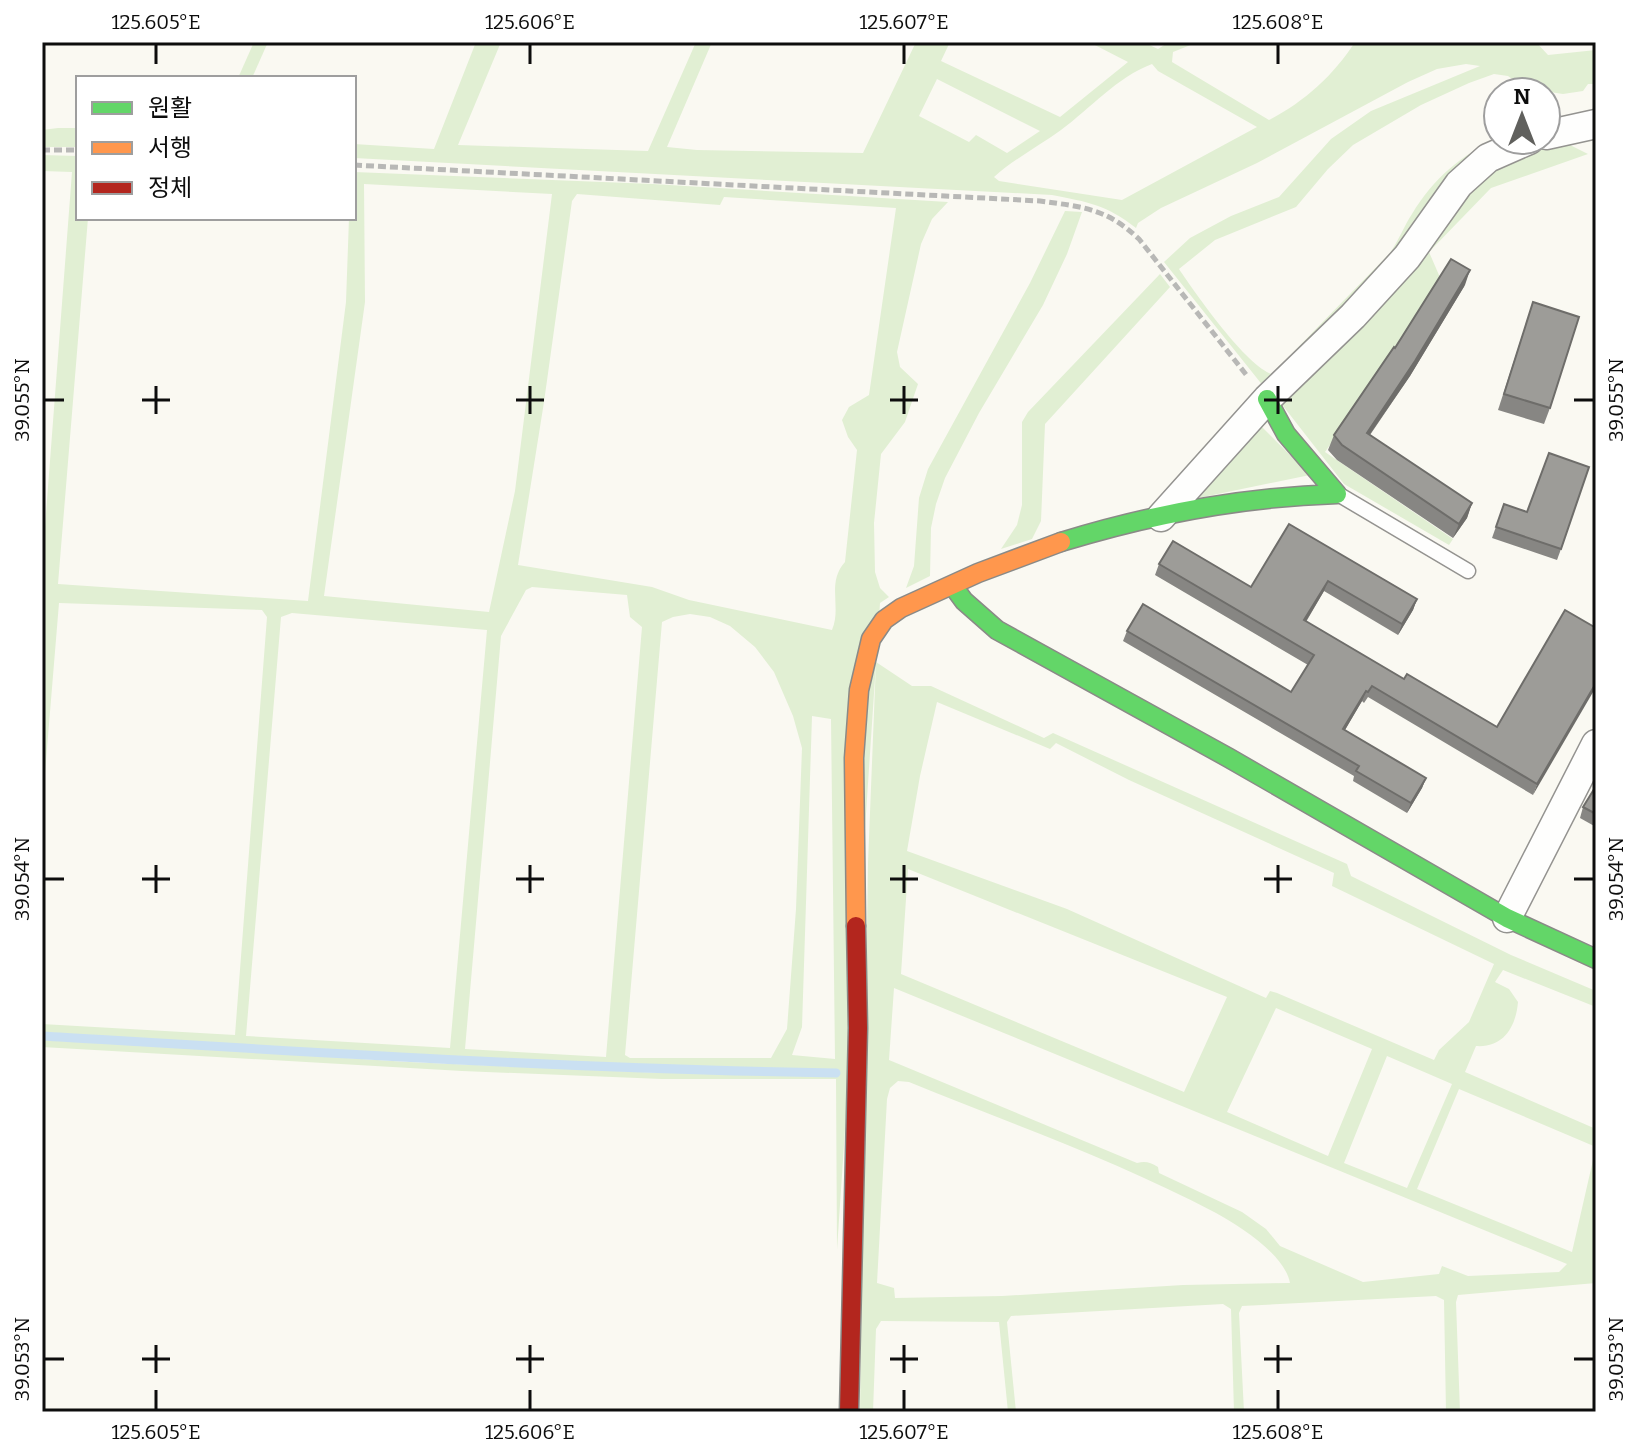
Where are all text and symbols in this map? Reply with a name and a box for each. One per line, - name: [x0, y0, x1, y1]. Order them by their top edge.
- text: 125.605°E: [111, 10, 201, 34]
- text: 125.606°E: [485, 10, 575, 34]
- text: 125.607°E: [859, 10, 949, 34]
- text: 125.608°E: [1233, 10, 1323, 34]
- legend: [76, 76, 356, 220]
- north arrow: [1482, 76, 1562, 156]
- text: N: [1514, 83, 1531, 110]
- text: 원활: [148, 94, 192, 122]
- text: 서행: [148, 134, 192, 162]
- text: 정체: [148, 174, 192, 202]
- text: 39.055°N: [10, 358, 34, 442]
- text: 39.055°N: [1604, 358, 1628, 442]
- text: 39.054°N: [10, 837, 34, 921]
- text: 39.054°N: [1604, 837, 1628, 921]
- text: 39.053°N: [10, 1317, 34, 1401]
- text: 39.053°N: [1604, 1317, 1628, 1401]
- text: 125.605°E: [111, 1420, 201, 1444]
- text: 125.606°E: [485, 1420, 575, 1444]
- text: 125.607°E: [859, 1420, 949, 1444]
- text: 125.608°E: [1233, 1420, 1323, 1444]

